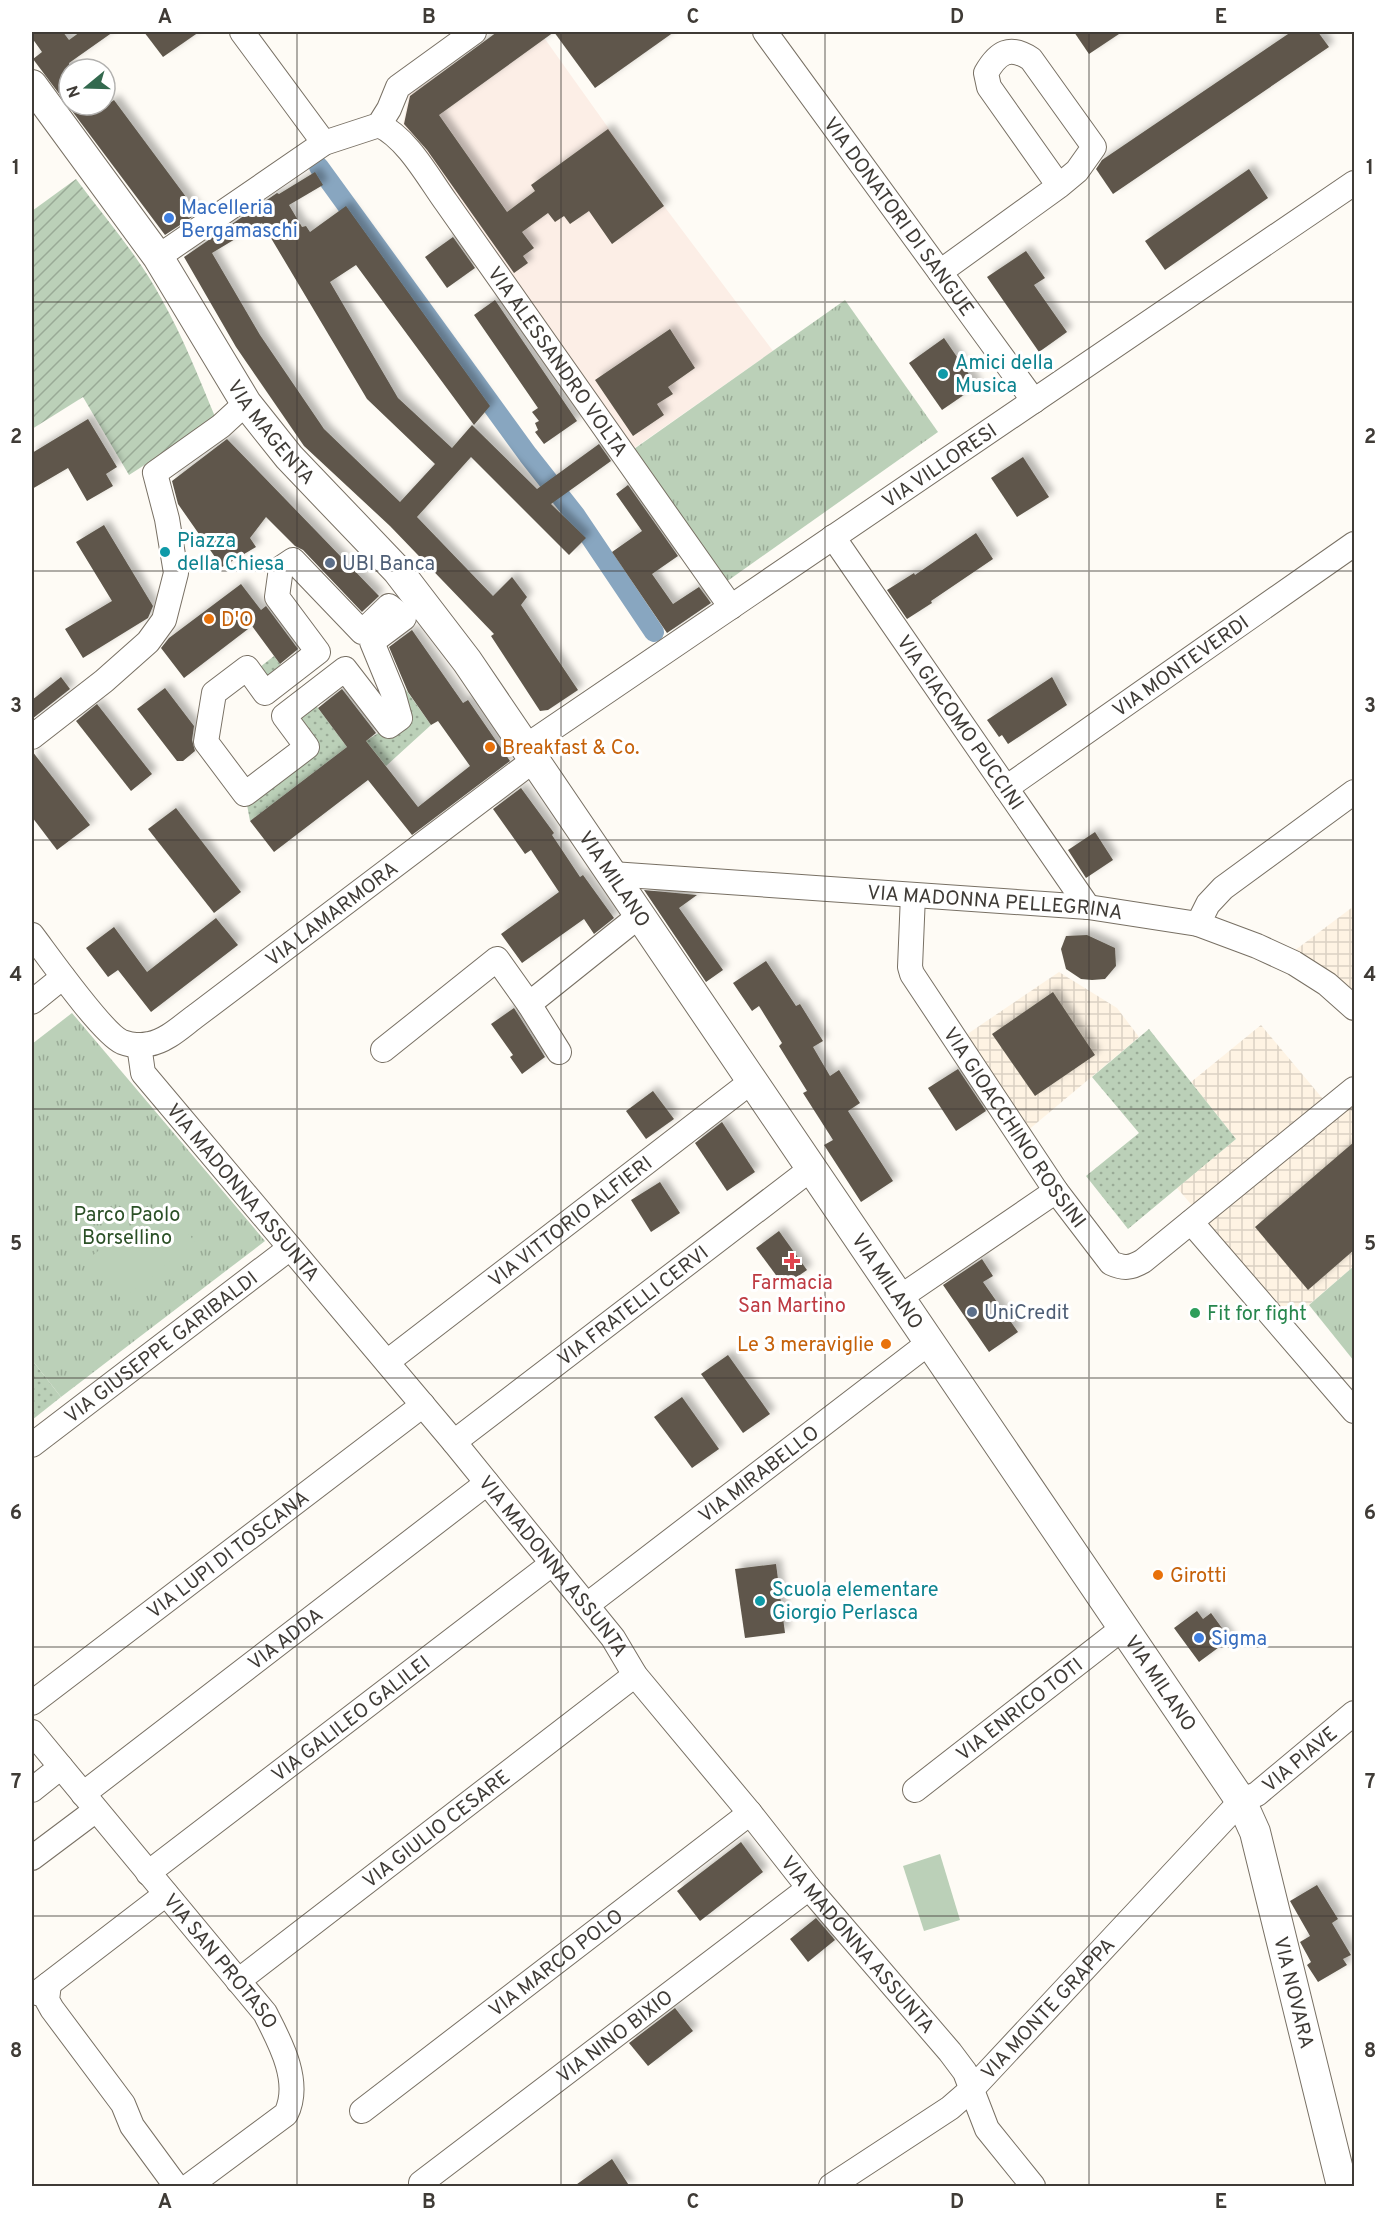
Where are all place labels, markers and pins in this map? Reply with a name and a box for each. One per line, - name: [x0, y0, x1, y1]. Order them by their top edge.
- place label: Macelleria Bergamaschi: [181, 196, 298, 245]
- marker: Macelleria Bergamaschi: [162, 211, 176, 225]
- place label: Amici della Musica: [955, 351, 1053, 400]
- marker: Amici della Musica: [936, 367, 950, 381]
- place label: Piazza della Chiesa: [177, 529, 284, 578]
- marker: Piazza della Chiesa: [158, 545, 172, 559]
- place label: UBI Banca: [342, 552, 435, 578]
- marker: UBI Banca: [323, 556, 337, 570]
- place label: D'O: [221, 608, 254, 634]
- marker: D'O: [202, 612, 216, 626]
- place label: Breakfast & Co.: [502, 736, 639, 762]
- marker: Breakfast & Co.: [483, 740, 497, 754]
- marker: Farmacia San Martino: [785, 1254, 799, 1268]
- place label: Farmacia San Martino: [738, 1271, 846, 1320]
- place label: UniCredit: [984, 1301, 1069, 1327]
- place label: Fit for fight: [1207, 1302, 1307, 1328]
- marker: UniCredit: [965, 1305, 979, 1319]
- marker: Fit for fight: [1188, 1306, 1202, 1320]
- place label: Le 3 meraviglie: [737, 1333, 874, 1359]
- marker: Le 3 meraviglie: [879, 1337, 893, 1351]
- place label: Girotti: [1170, 1564, 1227, 1590]
- marker: Girotti: [1151, 1568, 1165, 1582]
- place label: Scuola elementare Giorgio Perlasca: [772, 1578, 939, 1627]
- marker: Scuola elementare Giorgio Perlasca: [753, 1594, 767, 1608]
- place label: Sigma: [1211, 1627, 1267, 1653]
- marker: Sigma: [1192, 1631, 1206, 1645]

